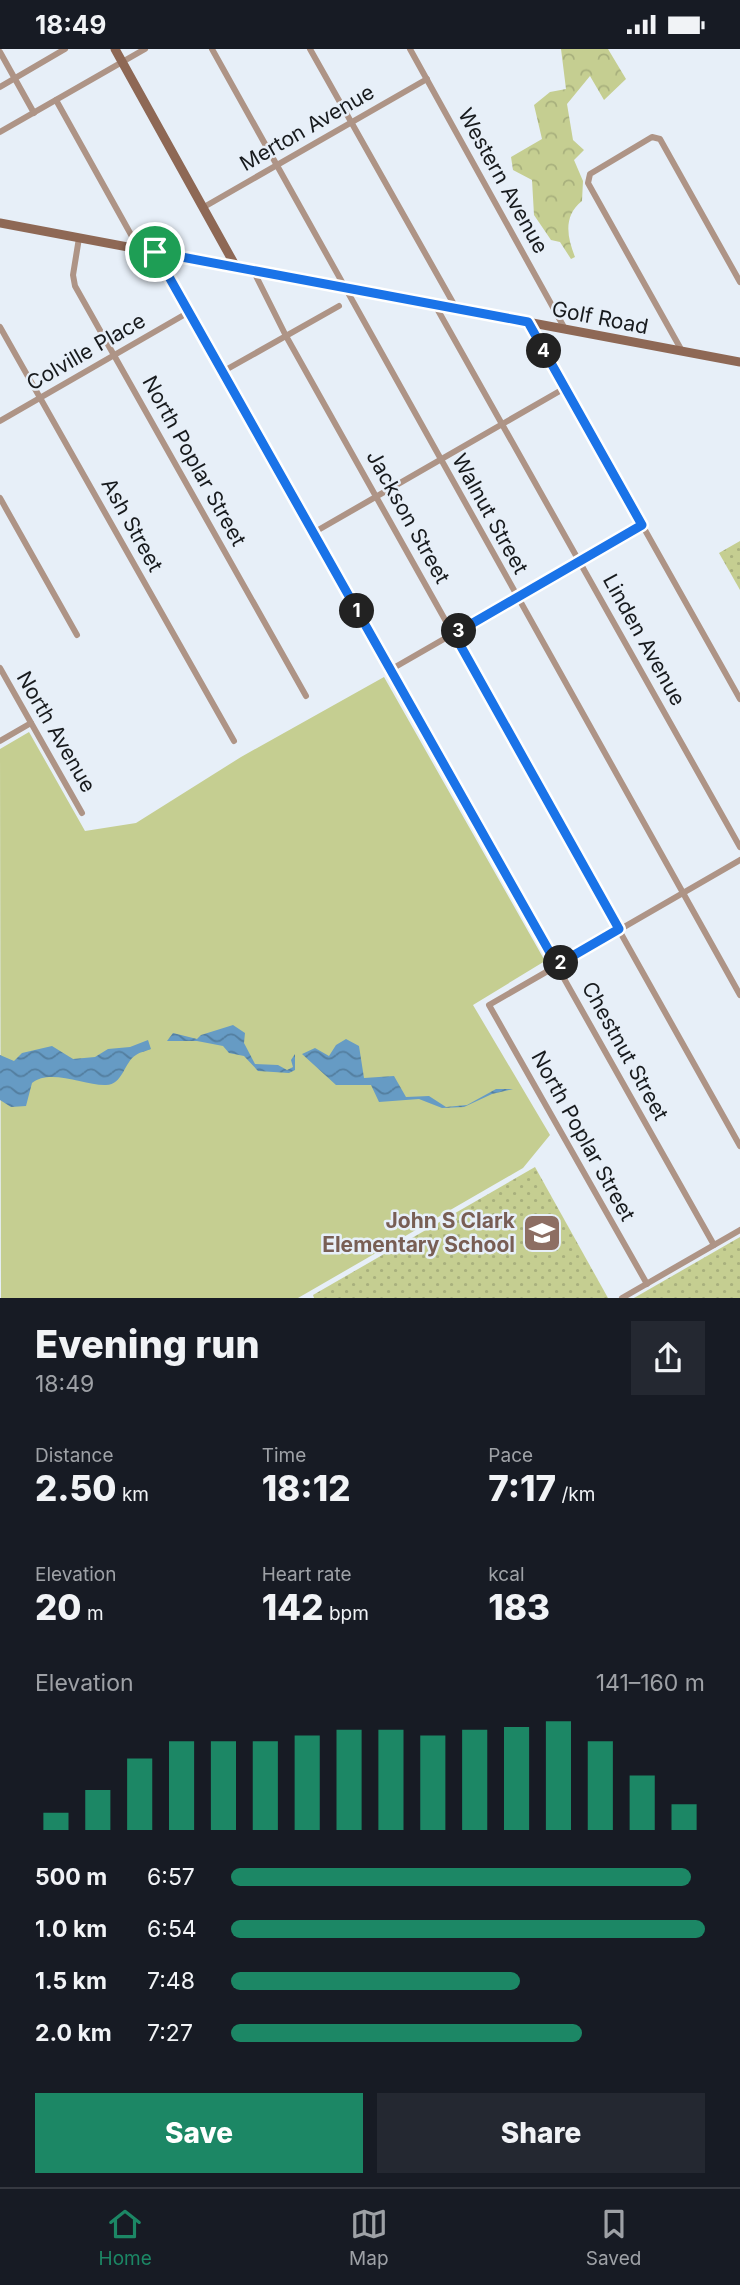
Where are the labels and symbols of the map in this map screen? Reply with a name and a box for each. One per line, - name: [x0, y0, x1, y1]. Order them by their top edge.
- street label: Merton Avenue: [235, 79, 378, 176]
- street label: Western Avenue: [453, 104, 554, 258]
- pin: [125, 222, 185, 282]
- street label: Golf Road: [550, 296, 650, 339]
- street label: Colville Place: [22, 308, 150, 396]
- pin: 4: [526, 333, 562, 369]
- street label: North Poplar Street: [137, 371, 252, 550]
- street label: Jackson Street: [361, 446, 455, 588]
- street label: Walnut Street: [447, 449, 534, 578]
- street label: Ash Street: [96, 474, 168, 576]
- street label: Linden Avenue: [598, 570, 691, 710]
- pin: 1: [340, 593, 374, 629]
- pin: 3: [442, 613, 476, 649]
- street label: North Avenue: [12, 667, 101, 797]
- pin: 2: [544, 946, 578, 981]
- street label: Chestnut Street: [577, 977, 674, 1125]
- street label: North Poplar Street: [526, 1046, 641, 1225]
- place label: John S Clark Elementary School: [322, 1208, 516, 1257]
- school or university icon: John S Clark Elementary School: [521, 1212, 563, 1254]

